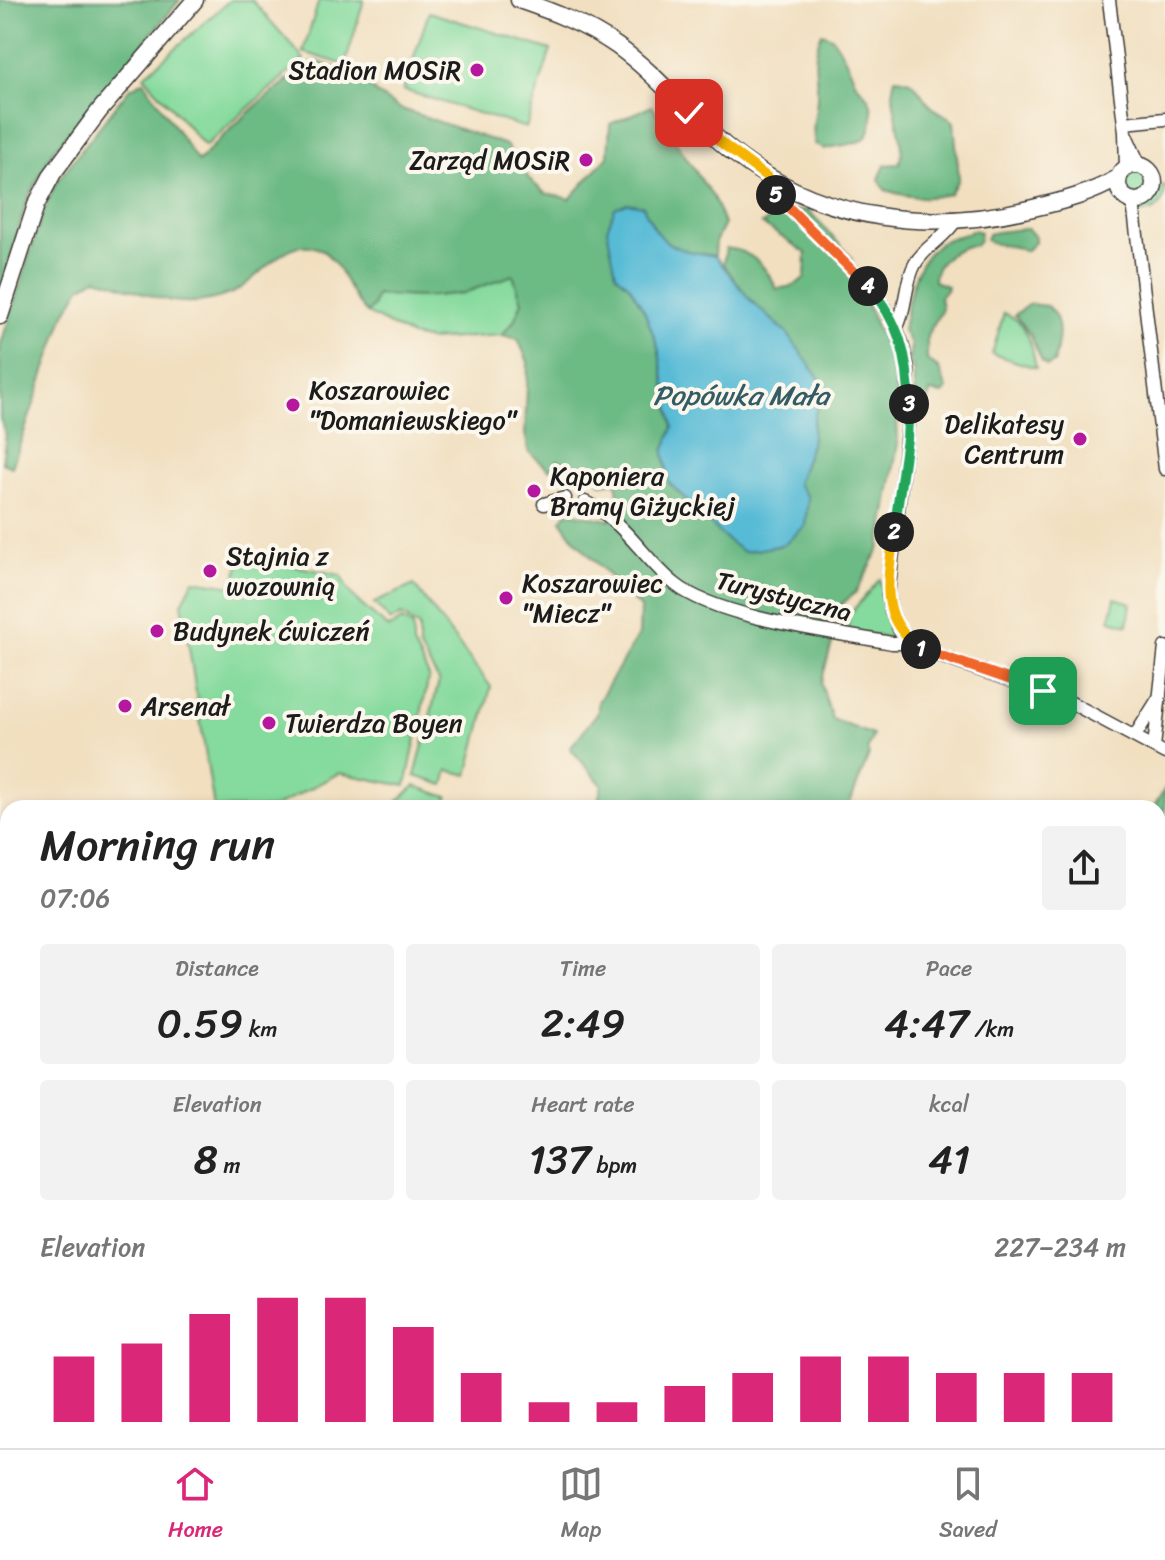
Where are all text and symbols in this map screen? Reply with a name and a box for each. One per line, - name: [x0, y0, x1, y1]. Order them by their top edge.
- place label: Stadion MOSiR: [289, 47, 461, 93]
- marker: Stadion MOSiR: [468, 61, 486, 79]
- pin: [655, 79, 723, 147]
- icon: check: [667, 91, 711, 135]
- place label: Zarząd MOSiR: [409, 137, 570, 183]
- marker: Zarząd MOSiR: [577, 151, 595, 169]
- pin: 5: [756, 175, 796, 215]
- text: 5: [769, 175, 783, 214]
- pin: 4: [848, 266, 888, 306]
- text: 4: [861, 266, 875, 305]
- place label: Koszarowiec "Domaniewskiego": [309, 367, 519, 443]
- water label: Popówka Mała: [653, 371, 831, 420]
- pin: 3: [889, 384, 929, 424]
- text: 3: [903, 384, 915, 423]
- marker: Koszarowiec "Domaniewskiego": [284, 396, 302, 414]
- place label: Delikatesy Centrum: [944, 401, 1065, 477]
- marker: Delikatesy Centrum: [1071, 430, 1089, 448]
- place label: Kaponiera Bramy Giżyckiej: [550, 453, 736, 529]
- marker: Kaponiera Bramy Giżyckiej: [525, 482, 543, 500]
- pin: 2: [874, 512, 914, 552]
- text: 2: [888, 512, 900, 551]
- place label: Stajnia z wozownią: [226, 533, 335, 609]
- street label: Turystyczna: [711, 557, 857, 635]
- place label: Koszarowiec "Miecz": [522, 560, 663, 636]
- marker: Stajnia z wozownią: [201, 562, 219, 580]
- marker: Koszarowiec "Miecz": [497, 589, 515, 607]
- place label: Budynek ćwiczeń: [173, 608, 370, 654]
- marker: Budynek ćwiczeń: [148, 622, 166, 640]
- pin: 1: [901, 629, 941, 669]
- text: 1: [916, 629, 926, 668]
- pin: [1009, 657, 1077, 725]
- icon: arrive: [1021, 669, 1065, 713]
- place label: Arsenał: [140, 683, 231, 729]
- marker: Arsenał: [116, 697, 134, 715]
- place label: Twierdza Boyen: [285, 700, 463, 746]
- marker: Twierdza Boyen: [260, 714, 278, 732]
- text: Morning run: [40, 806, 275, 884]
- button: share: [1042, 826, 1126, 910]
- text: 07:06: [40, 875, 110, 921]
- text: Distance: [175, 949, 259, 988]
- text: Time: [560, 949, 606, 988]
- text: Pace: [926, 949, 972, 988]
- text: 0.59: [157, 988, 243, 1059]
- text: 2:49: [541, 988, 625, 1059]
- text: 4:47: [884, 988, 969, 1059]
- text: km: [243, 1010, 277, 1049]
- text: /km: [969, 1010, 1014, 1049]
- text: Elevation: [172, 1085, 262, 1124]
- text: Heart rate: [531, 1085, 635, 1124]
- text: kcal: [929, 1085, 969, 1124]
- text: 8: [194, 1124, 218, 1195]
- text: 137: [529, 1124, 591, 1195]
- text: 41: [928, 1124, 970, 1195]
- text: m: [218, 1146, 240, 1185]
- text: bpm: [591, 1146, 637, 1185]
- text: Elevation: [40, 1224, 145, 1270]
- text: 227–234 m: [994, 1224, 1126, 1270]
- tab: Home: [168, 1462, 223, 1549]
- tab: Map: [559, 1462, 603, 1549]
- tab: Saved: [939, 1462, 997, 1549]

